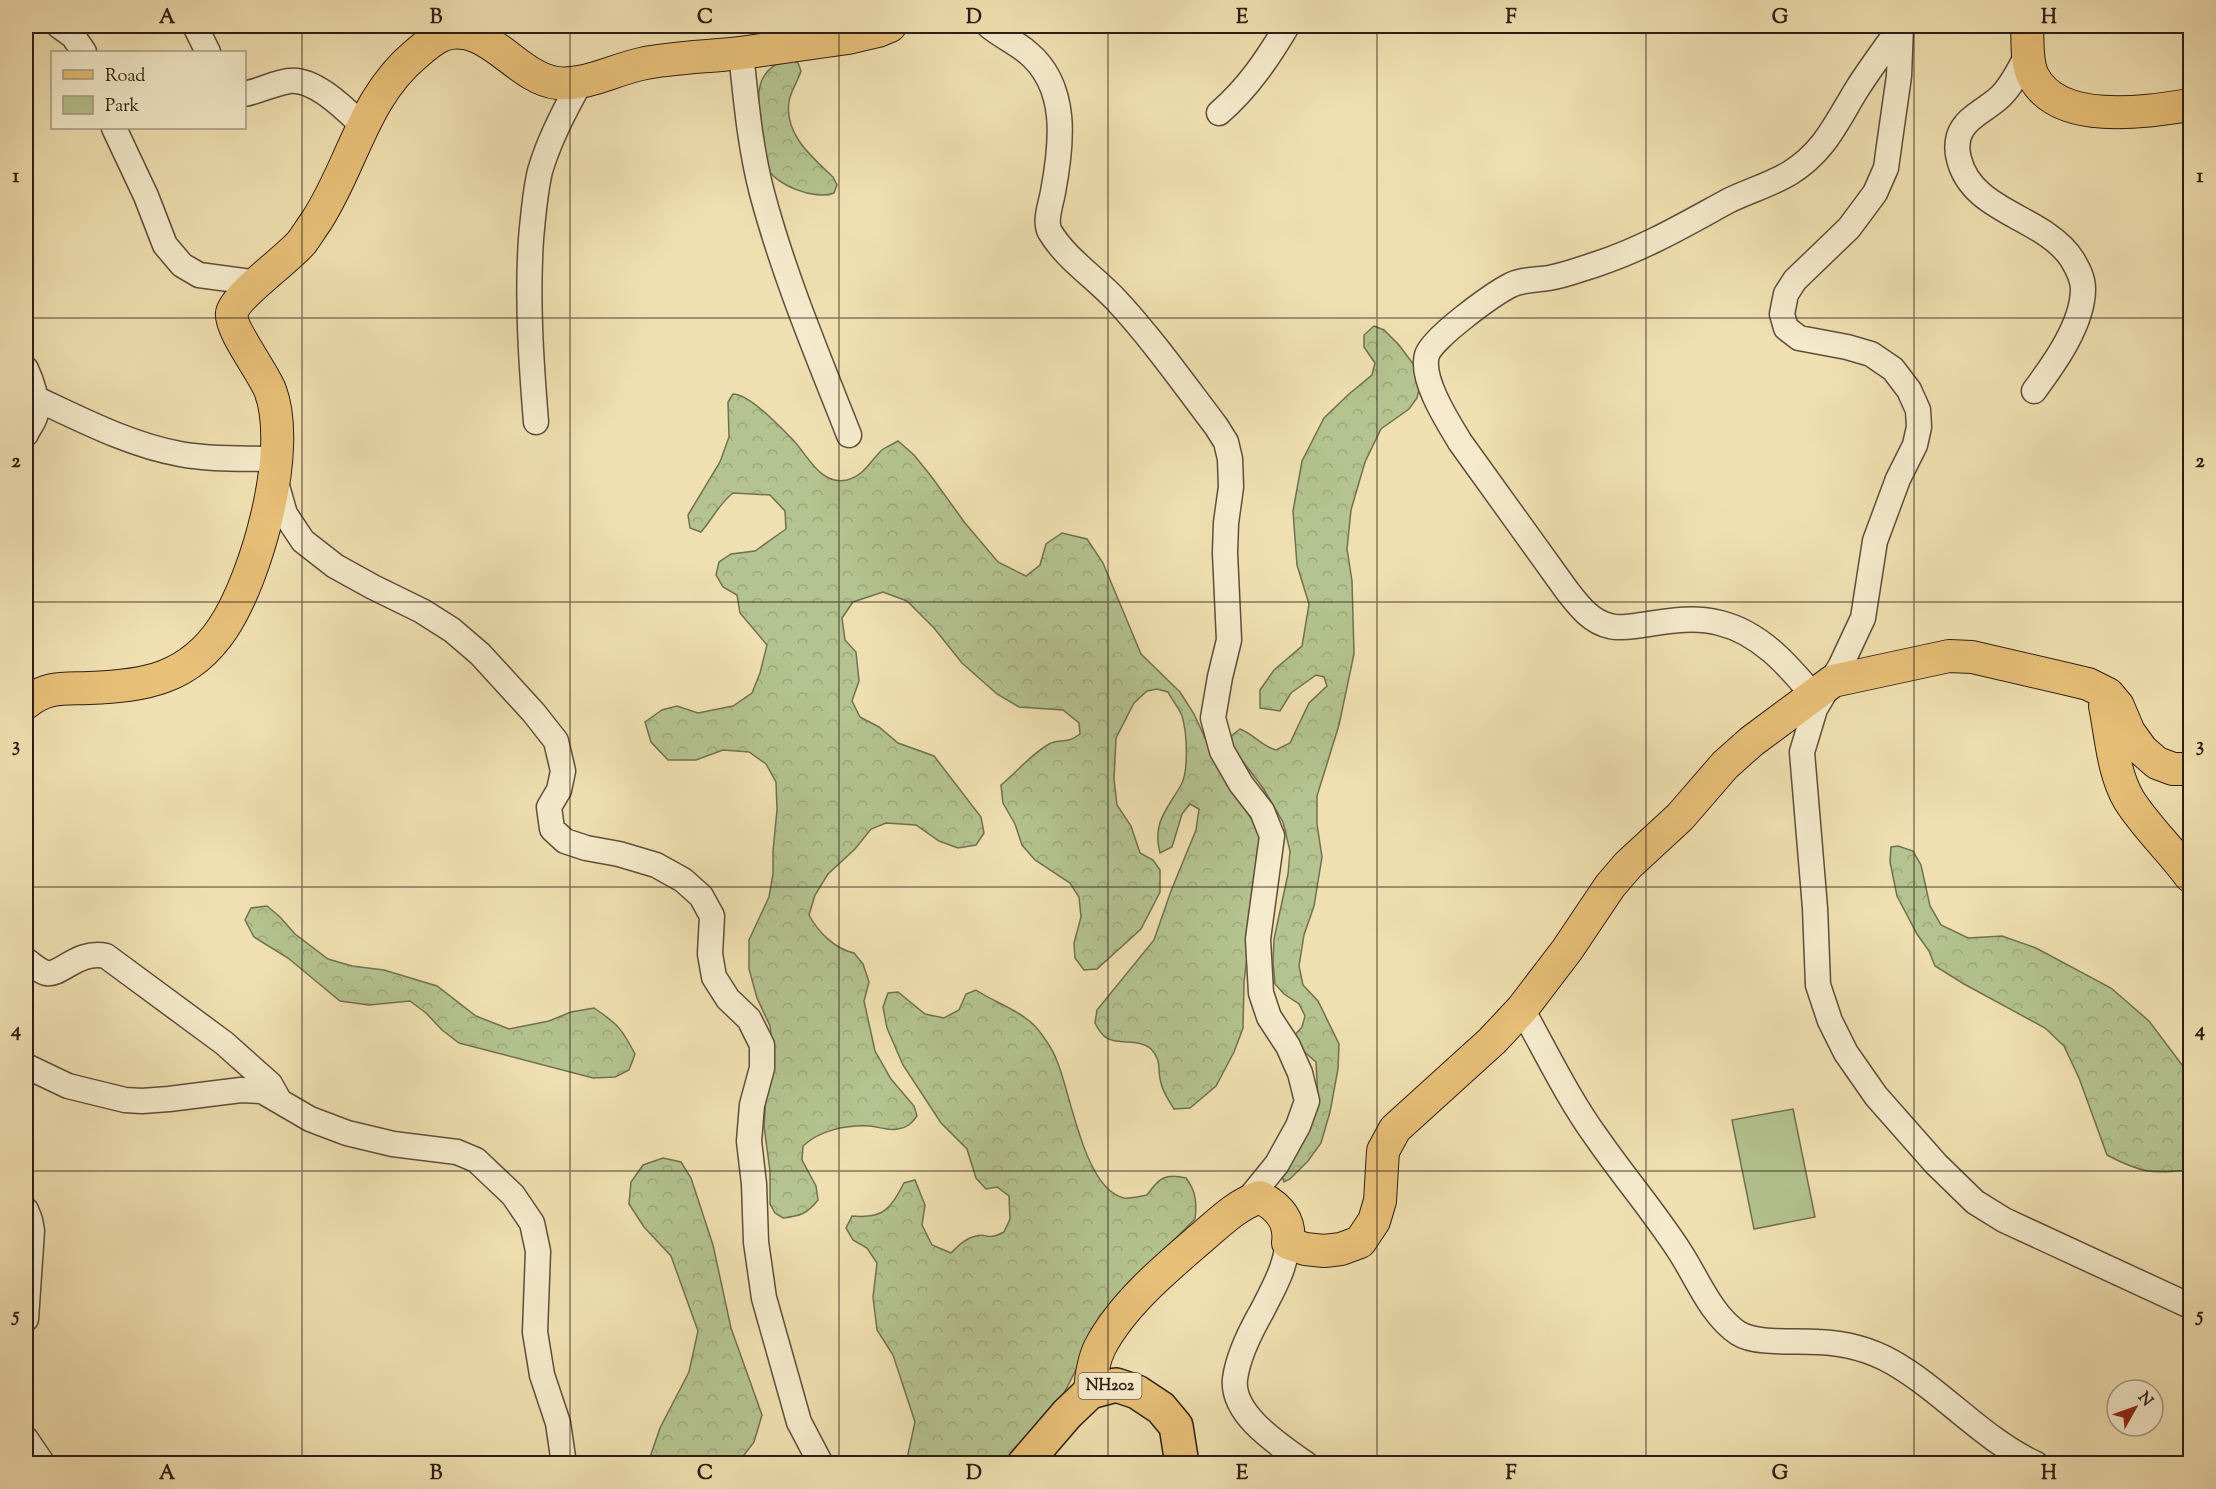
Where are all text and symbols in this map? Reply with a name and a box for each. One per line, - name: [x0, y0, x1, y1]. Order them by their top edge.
- text: A: [159, 4, 176, 33]
- text: B: [430, 4, 443, 33]
- text: C: [697, 4, 713, 33]
- text: D: [966, 4, 982, 33]
- text: E: [1236, 4, 1249, 33]
- text: F: [1505, 4, 1517, 33]
- text: G: [1772, 4, 1789, 33]
- text: H: [2041, 4, 2057, 33]
- legend: [51, 51, 246, 129]
- text: Road: [105, 64, 145, 90]
- text: Park: [105, 94, 140, 120]
- text: 1: [13, 163, 20, 192]
- text: 1: [2197, 163, 2204, 192]
- text: 2: [11, 448, 21, 477]
- text: 2: [2195, 448, 2205, 477]
- text: 3: [12, 732, 20, 761]
- text: 3: [2196, 732, 2204, 761]
- text: 4: [10, 1017, 21, 1046]
- text: 4: [2194, 1017, 2205, 1046]
- text: 5: [11, 1302, 20, 1331]
- text: 5: [2195, 1302, 2204, 1331]
- road number: NH202: [1078, 1373, 1142, 1399]
- north arrow: [2105, 1378, 2165, 1438]
- text: N: [2132, 1388, 2158, 1412]
- text: A: [159, 1460, 176, 1489]
- text: B: [430, 1460, 443, 1489]
- text: C: [697, 1460, 713, 1489]
- text: D: [966, 1460, 982, 1489]
- text: E: [1236, 1460, 1249, 1489]
- text: F: [1505, 1460, 1517, 1489]
- text: G: [1772, 1460, 1789, 1489]
- text: H: [2041, 1460, 2057, 1489]

